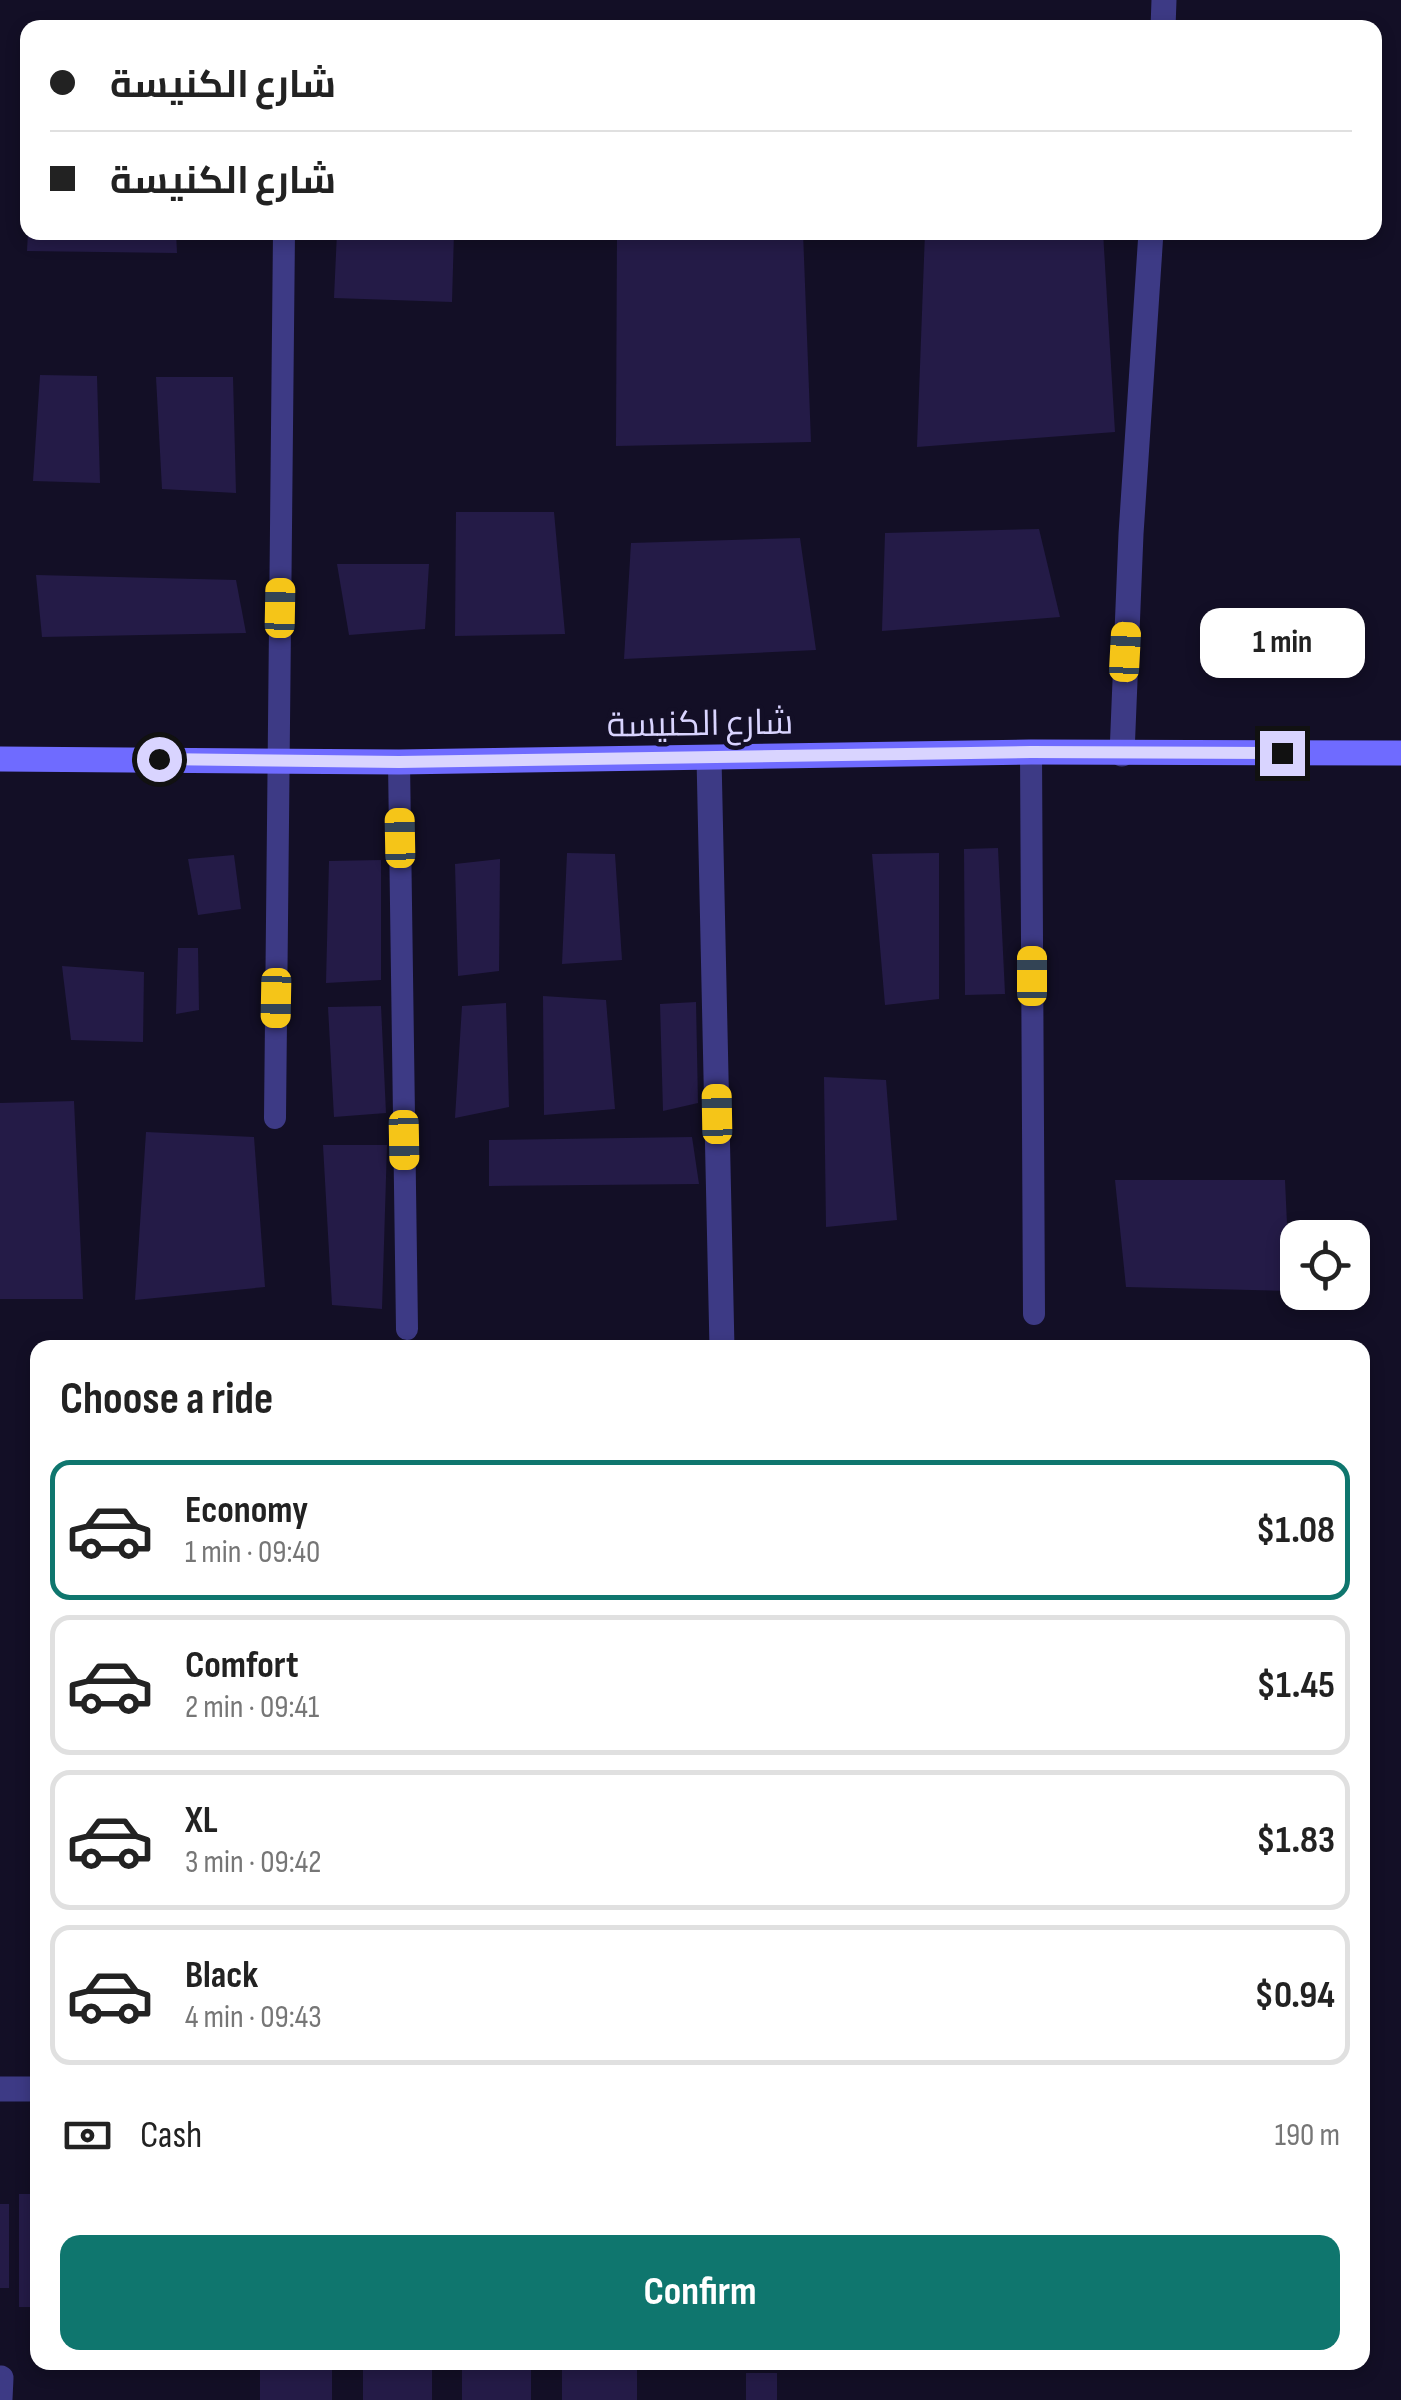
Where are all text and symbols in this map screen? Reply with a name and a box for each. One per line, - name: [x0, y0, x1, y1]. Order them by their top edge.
- text: شارع الكنيسة: [110, 63, 336, 108]
- text: شارع الكنيسة: [110, 159, 336, 204]
- car: [264, 578, 296, 638]
- callout: 1 min: [1200, 608, 1364, 678]
- car: [1108, 621, 1142, 683]
- text: 1 min: [1253, 623, 1312, 662]
- street label: شارع الكنيسة: [606, 701, 794, 748]
- route end: [1260, 731, 1305, 776]
- route start: [137, 737, 182, 782]
- car: [384, 808, 416, 868]
- car: [1017, 946, 1047, 1006]
- car: [260, 968, 292, 1028]
- car: [701, 1084, 733, 1144]
- car: [388, 1110, 420, 1170]
- map controls: [1280, 1220, 1370, 1310]
- button: locate: [1280, 1220, 1370, 1310]
- text: Choose a ride: [60, 1372, 273, 1427]
- icon: car: [65, 1485, 155, 1575]
- text: Economy: [185, 1488, 308, 1533]
- text: $1.08: [1256, 1508, 1335, 1553]
- text: 1 min · 09:40: [185, 1533, 320, 1572]
- icon: car: [65, 1640, 155, 1730]
- text: Comfort: [185, 1643, 299, 1688]
- text: $1.45: [1257, 1663, 1335, 1708]
- text: 2 min · 09:41: [185, 1688, 319, 1727]
- icon: car: [65, 1795, 155, 1885]
- text: XL: [185, 1798, 218, 1843]
- text: $1.83: [1256, 1818, 1335, 1863]
- text: 3 min · 09:42: [185, 1843, 321, 1882]
- icon: car: [65, 1950, 155, 2040]
- text: Black: [185, 1953, 258, 1998]
- text: $0.94: [1255, 1973, 1335, 2018]
- text: 4 min · 09:43: [185, 1998, 322, 2037]
- icon: cash: [60, 2108, 115, 2163]
- text: Cash: [140, 2113, 202, 2158]
- text: 190 m: [1275, 2116, 1340, 2155]
- button: Confirm: [60, 2235, 1340, 2350]

